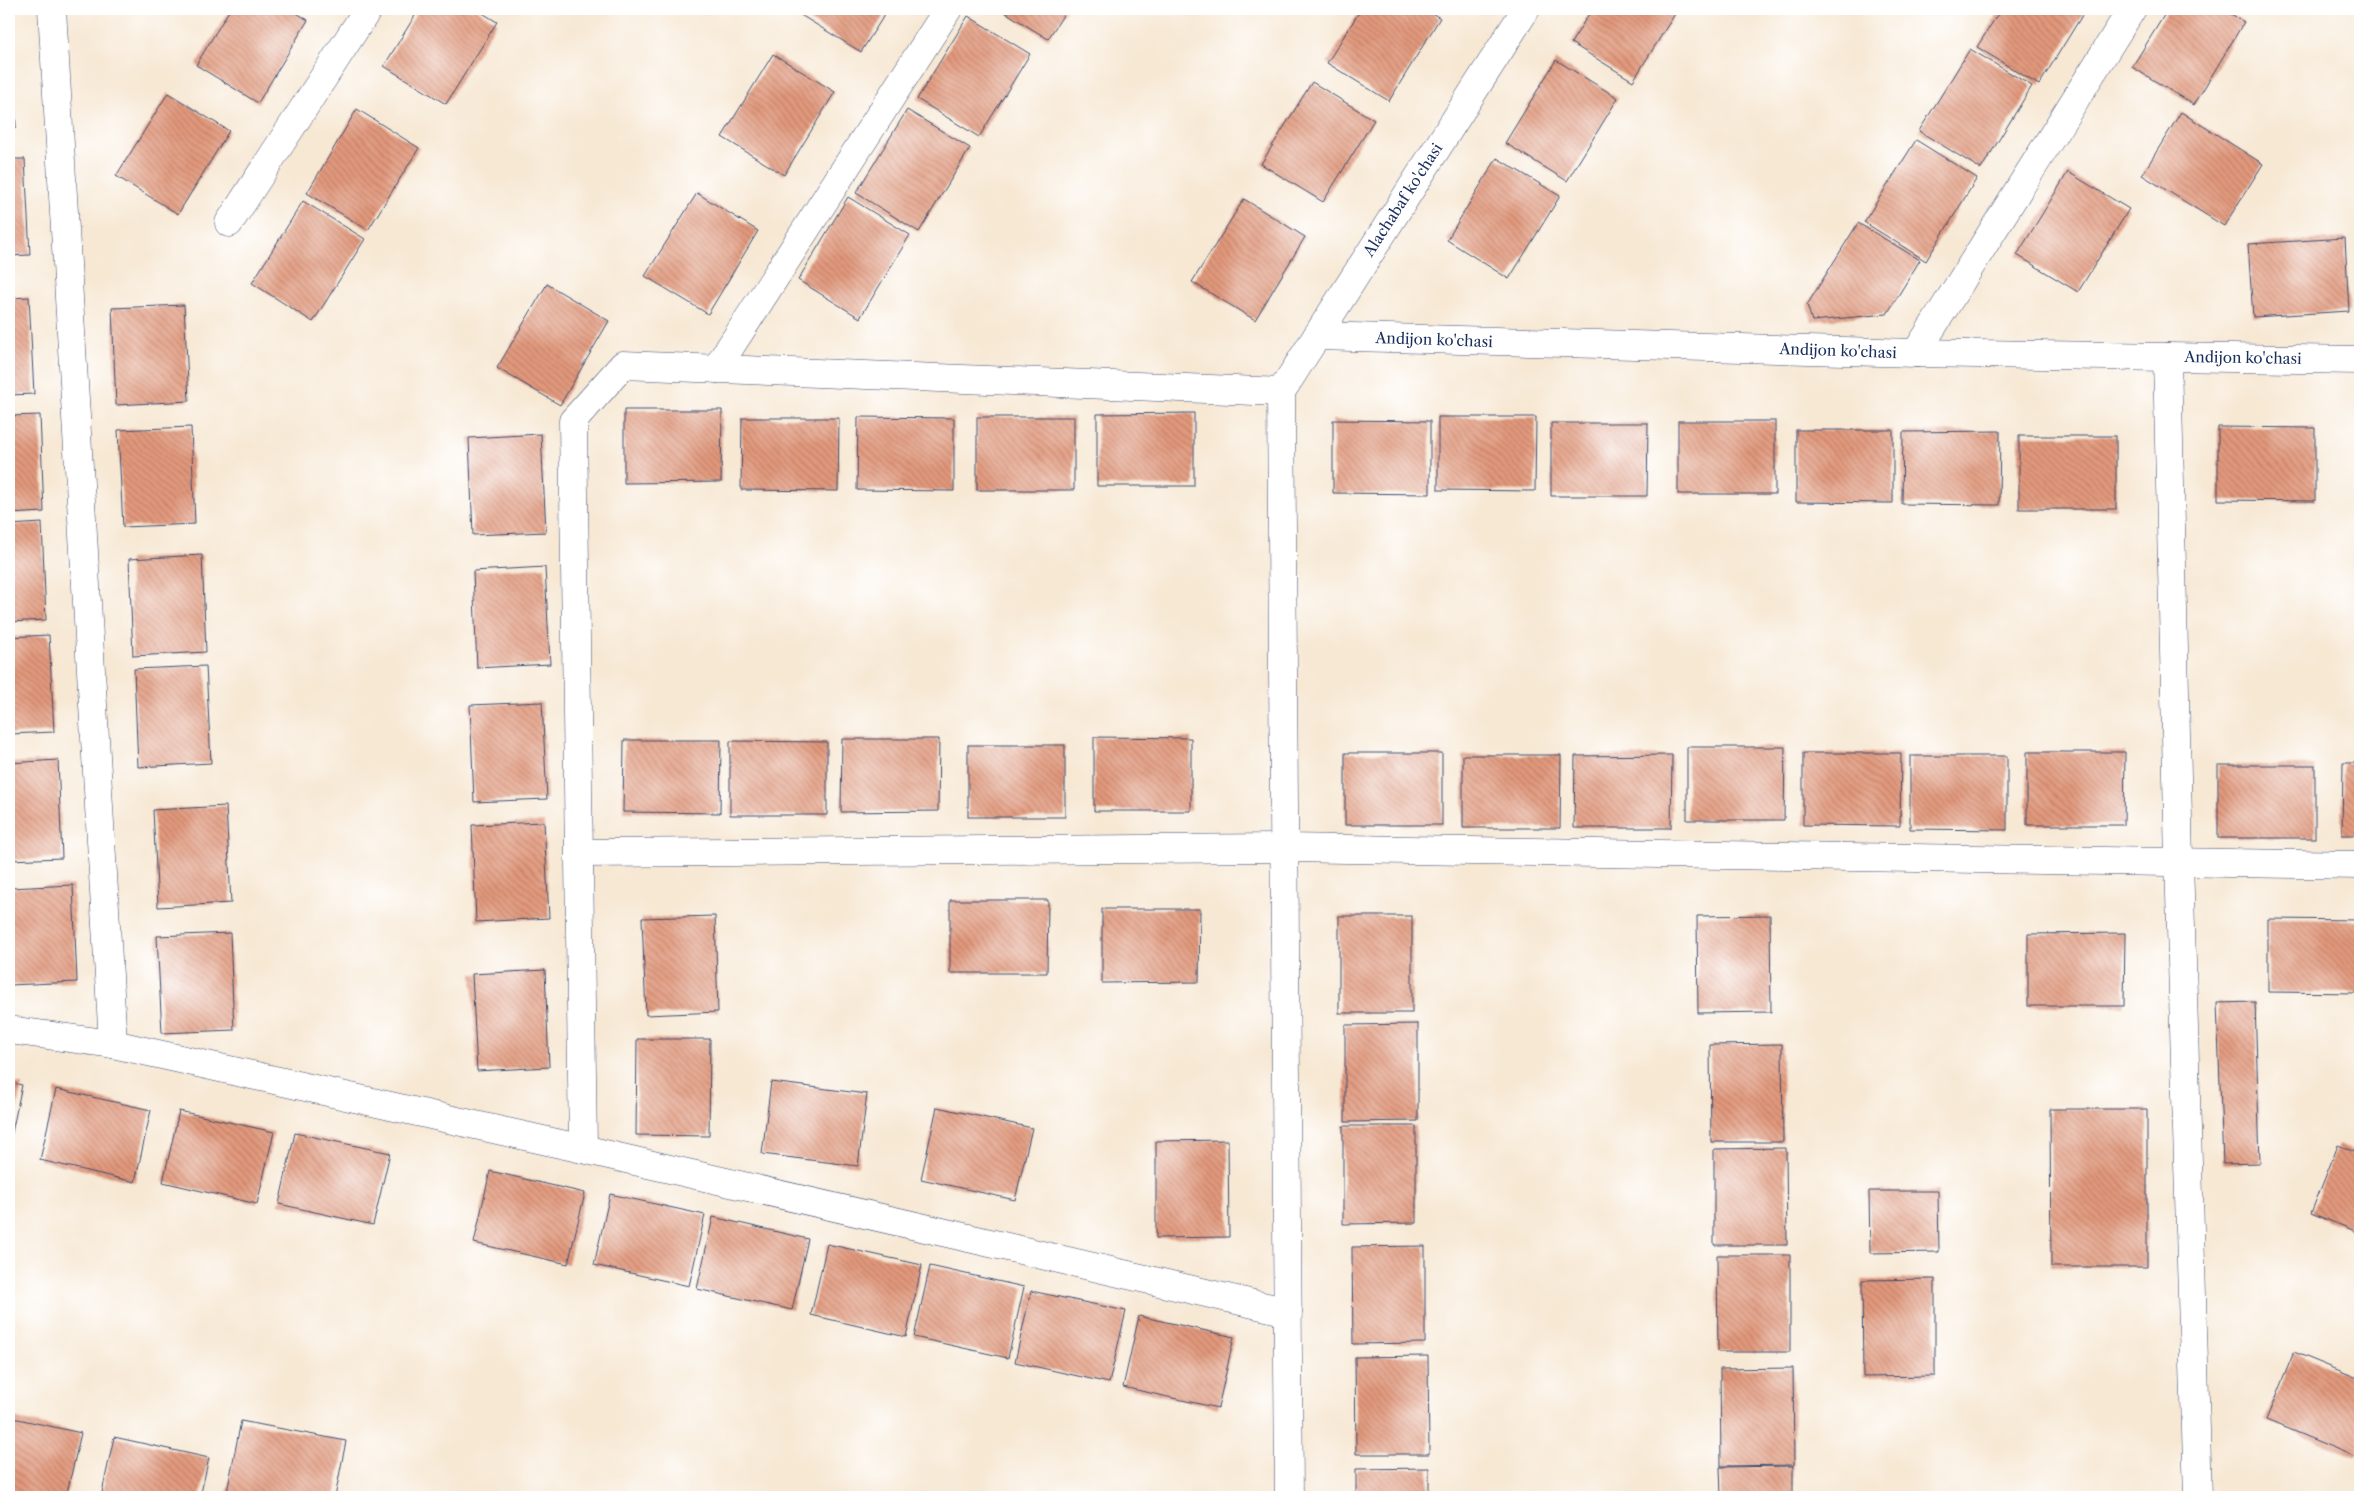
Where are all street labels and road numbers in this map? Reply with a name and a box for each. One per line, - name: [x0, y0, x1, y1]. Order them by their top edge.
- street label: Alachabaf ko'chasi: [1358, 139, 1447, 261]
- street label: Andijon ko'chasi: [1374, 328, 1493, 351]
- street label: Andijon ko'chasi: [1778, 339, 1897, 362]
- street label: Andijon ko'chasi: [2183, 347, 2302, 368]

